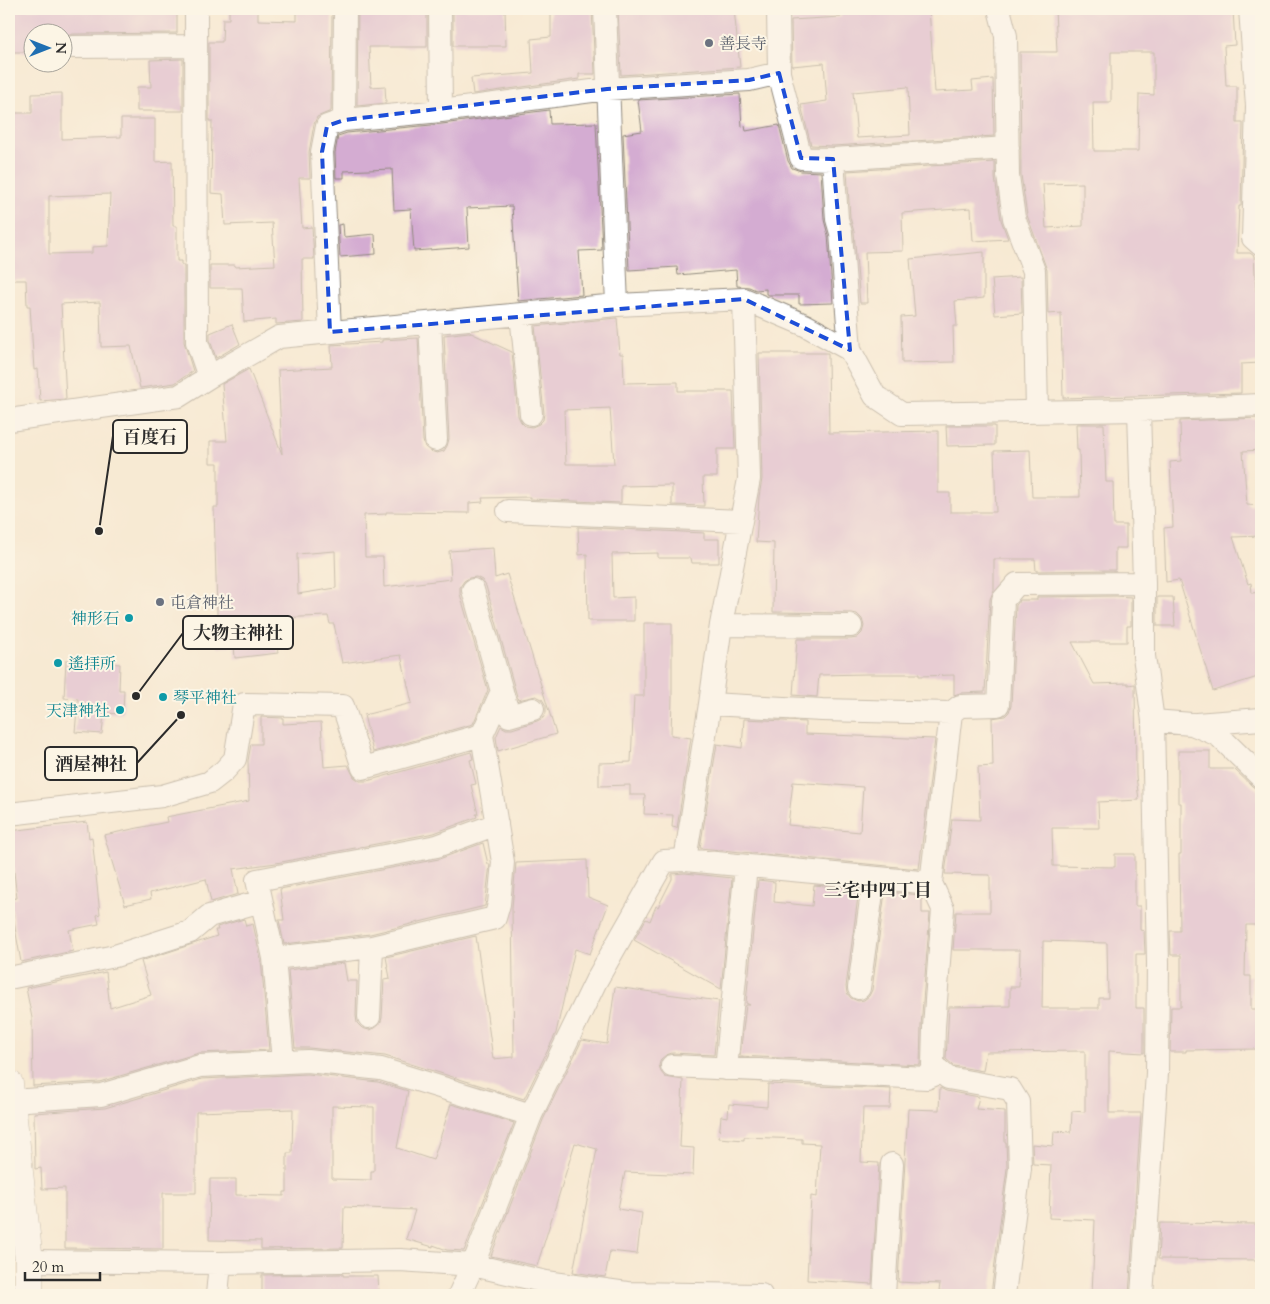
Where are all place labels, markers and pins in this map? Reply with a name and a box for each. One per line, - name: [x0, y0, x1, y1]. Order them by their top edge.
- place label: 善長寺: [719, 33, 767, 55]
- marker: 善長寺: [703, 37, 715, 49]
- callout: 百度石: [113, 420, 187, 453]
- place label: 屯倉神社: [170, 592, 234, 614]
- marker: 屯倉神社: [154, 596, 166, 608]
- place label: 神形石: [71, 608, 119, 630]
- marker: 神形石: [123, 612, 135, 624]
- callout: 大物主神社: [183, 616, 293, 649]
- place label: 遙拝所: [68, 653, 116, 675]
- marker: 遙拝所: [52, 657, 64, 669]
- place label: 琴平神社: [173, 687, 237, 709]
- marker: 琴平神社: [157, 691, 169, 703]
- place label: 天津神社: [46, 700, 110, 722]
- marker: 天津神社: [114, 704, 126, 716]
- callout: 酒屋神社: [45, 747, 137, 780]

